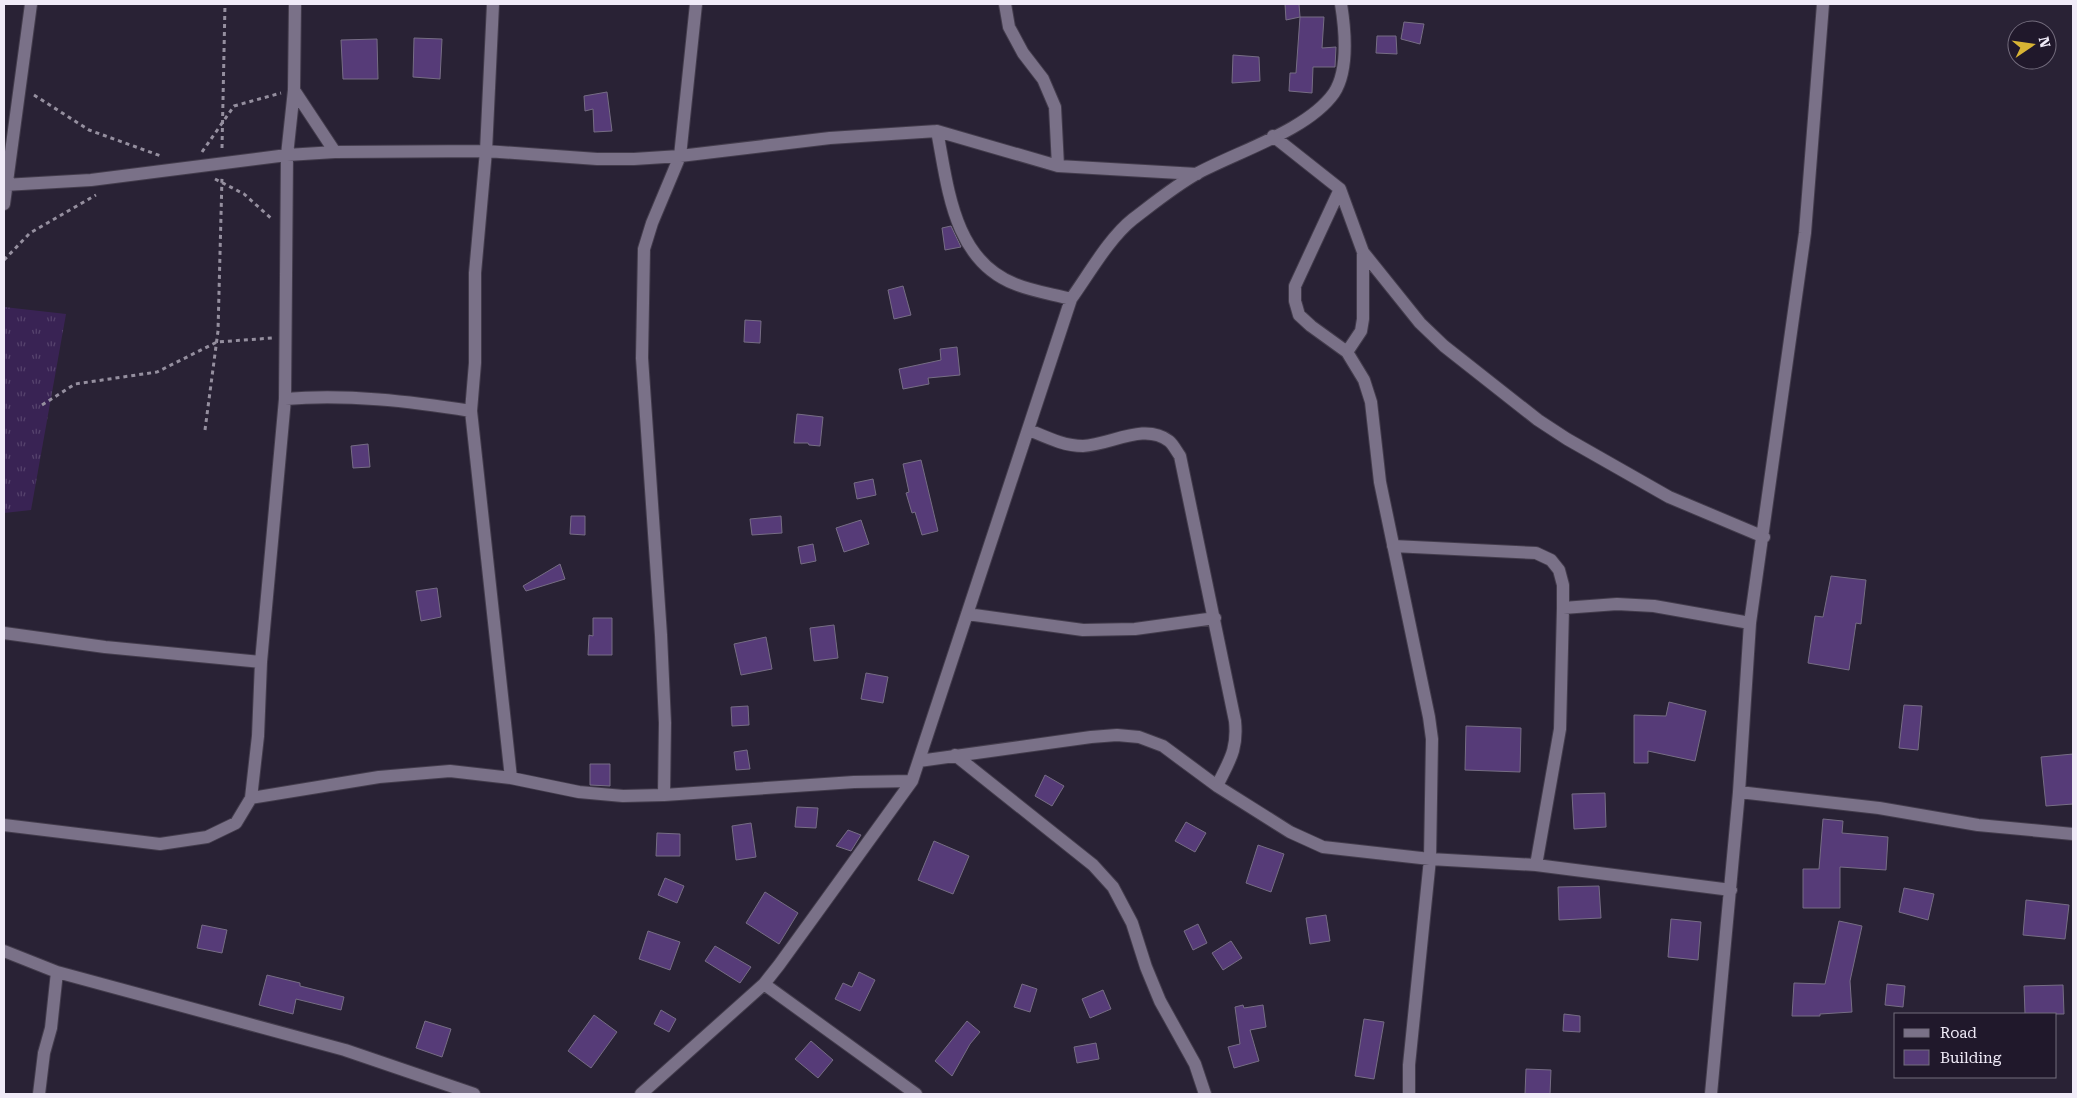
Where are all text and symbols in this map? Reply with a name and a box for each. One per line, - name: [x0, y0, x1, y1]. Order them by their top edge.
- north arrow: [2007, 20, 2057, 70]
- text: N: [2036, 35, 2054, 49]
- legend: [1894, 1013, 2057, 1078]
- text: Road: [1940, 1024, 1977, 1042]
- text: Building: [1940, 1049, 2002, 1067]

